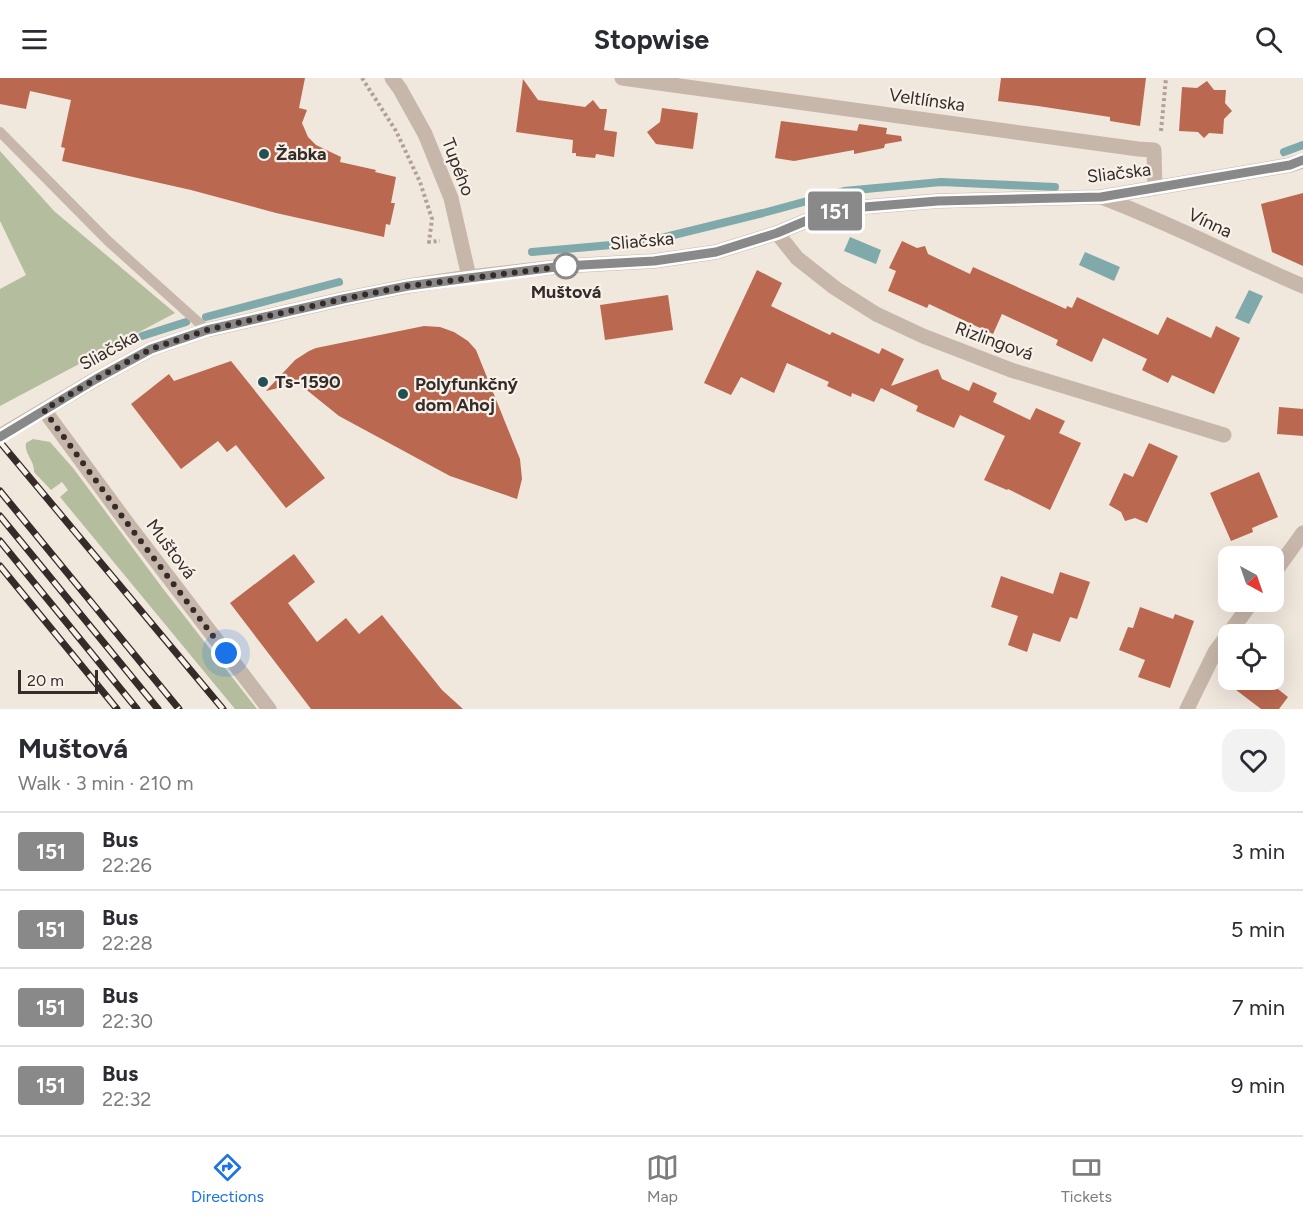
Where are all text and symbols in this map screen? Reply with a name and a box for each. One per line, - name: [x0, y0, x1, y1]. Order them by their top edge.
- icon: menu: [18, 23, 51, 56]
- text: Stopwise: [594, 23, 709, 56]
- icon: search: [1252, 23, 1285, 56]
- street label: Veltlínska: [888, 84, 966, 116]
- street label: Tupého: [437, 135, 479, 199]
- place label: Žabka: [276, 143, 327, 165]
- marker: Žabka: [257, 147, 271, 161]
- street label: Sliačska: [1086, 158, 1152, 188]
- line badge: 151: [800, 192, 870, 230]
- text: 151: [820, 199, 850, 224]
- street label: Vínna: [1185, 203, 1235, 243]
- street label: Sliačska: [609, 227, 675, 255]
- marker: Muštová: [553, 253, 579, 279]
- place label: Muštová: [531, 281, 601, 303]
- street label: Rizlingová: [952, 317, 1036, 365]
- street label: Sliačska: [76, 325, 142, 375]
- place label: Ts-1590: [275, 371, 341, 393]
- place label: Polyfunkčný dom Ahoj: [415, 373, 518, 416]
- marker: Ts-1590: [256, 375, 270, 389]
- marker: Polyfunkčný dom Ahoj: [396, 387, 410, 401]
- street label: Muštová: [141, 515, 201, 583]
- north arrow: [1218, 546, 1284, 612]
- map controls: [1218, 546, 1284, 690]
- button: locate: [1218, 624, 1284, 690]
- your location: [211, 638, 241, 668]
- scale bar: [18, 667, 98, 694]
- text: 20 m: [27, 671, 64, 690]
- button: heart: [1222, 729, 1285, 792]
- text: Muštová: [18, 731, 128, 765]
- text: Walk · 3 min · 210 m: [18, 771, 193, 795]
- text: Bus: [102, 826, 138, 853]
- text: 3 min: [1231, 838, 1285, 865]
- text: 151: [36, 839, 66, 864]
- text: 22:26: [102, 853, 152, 877]
- text: Bus: [102, 904, 138, 931]
- text: 5 min: [1231, 916, 1285, 943]
- text: 151: [36, 917, 66, 942]
- text: 22:28: [102, 931, 153, 955]
- text: Bus: [102, 982, 138, 1009]
- text: 7 min: [1232, 994, 1285, 1021]
- text: 151: [36, 995, 66, 1020]
- text: 22:30: [102, 1009, 153, 1033]
- text: Bus: [102, 1060, 138, 1087]
- text: 9 min: [1231, 1072, 1285, 1099]
- text: 151: [36, 1073, 66, 1098]
- text: 22:32: [102, 1087, 151, 1111]
- tab: Directions: [191, 1151, 264, 1206]
- tab: Map: [646, 1151, 679, 1206]
- tab: Tickets: [1061, 1151, 1112, 1206]

